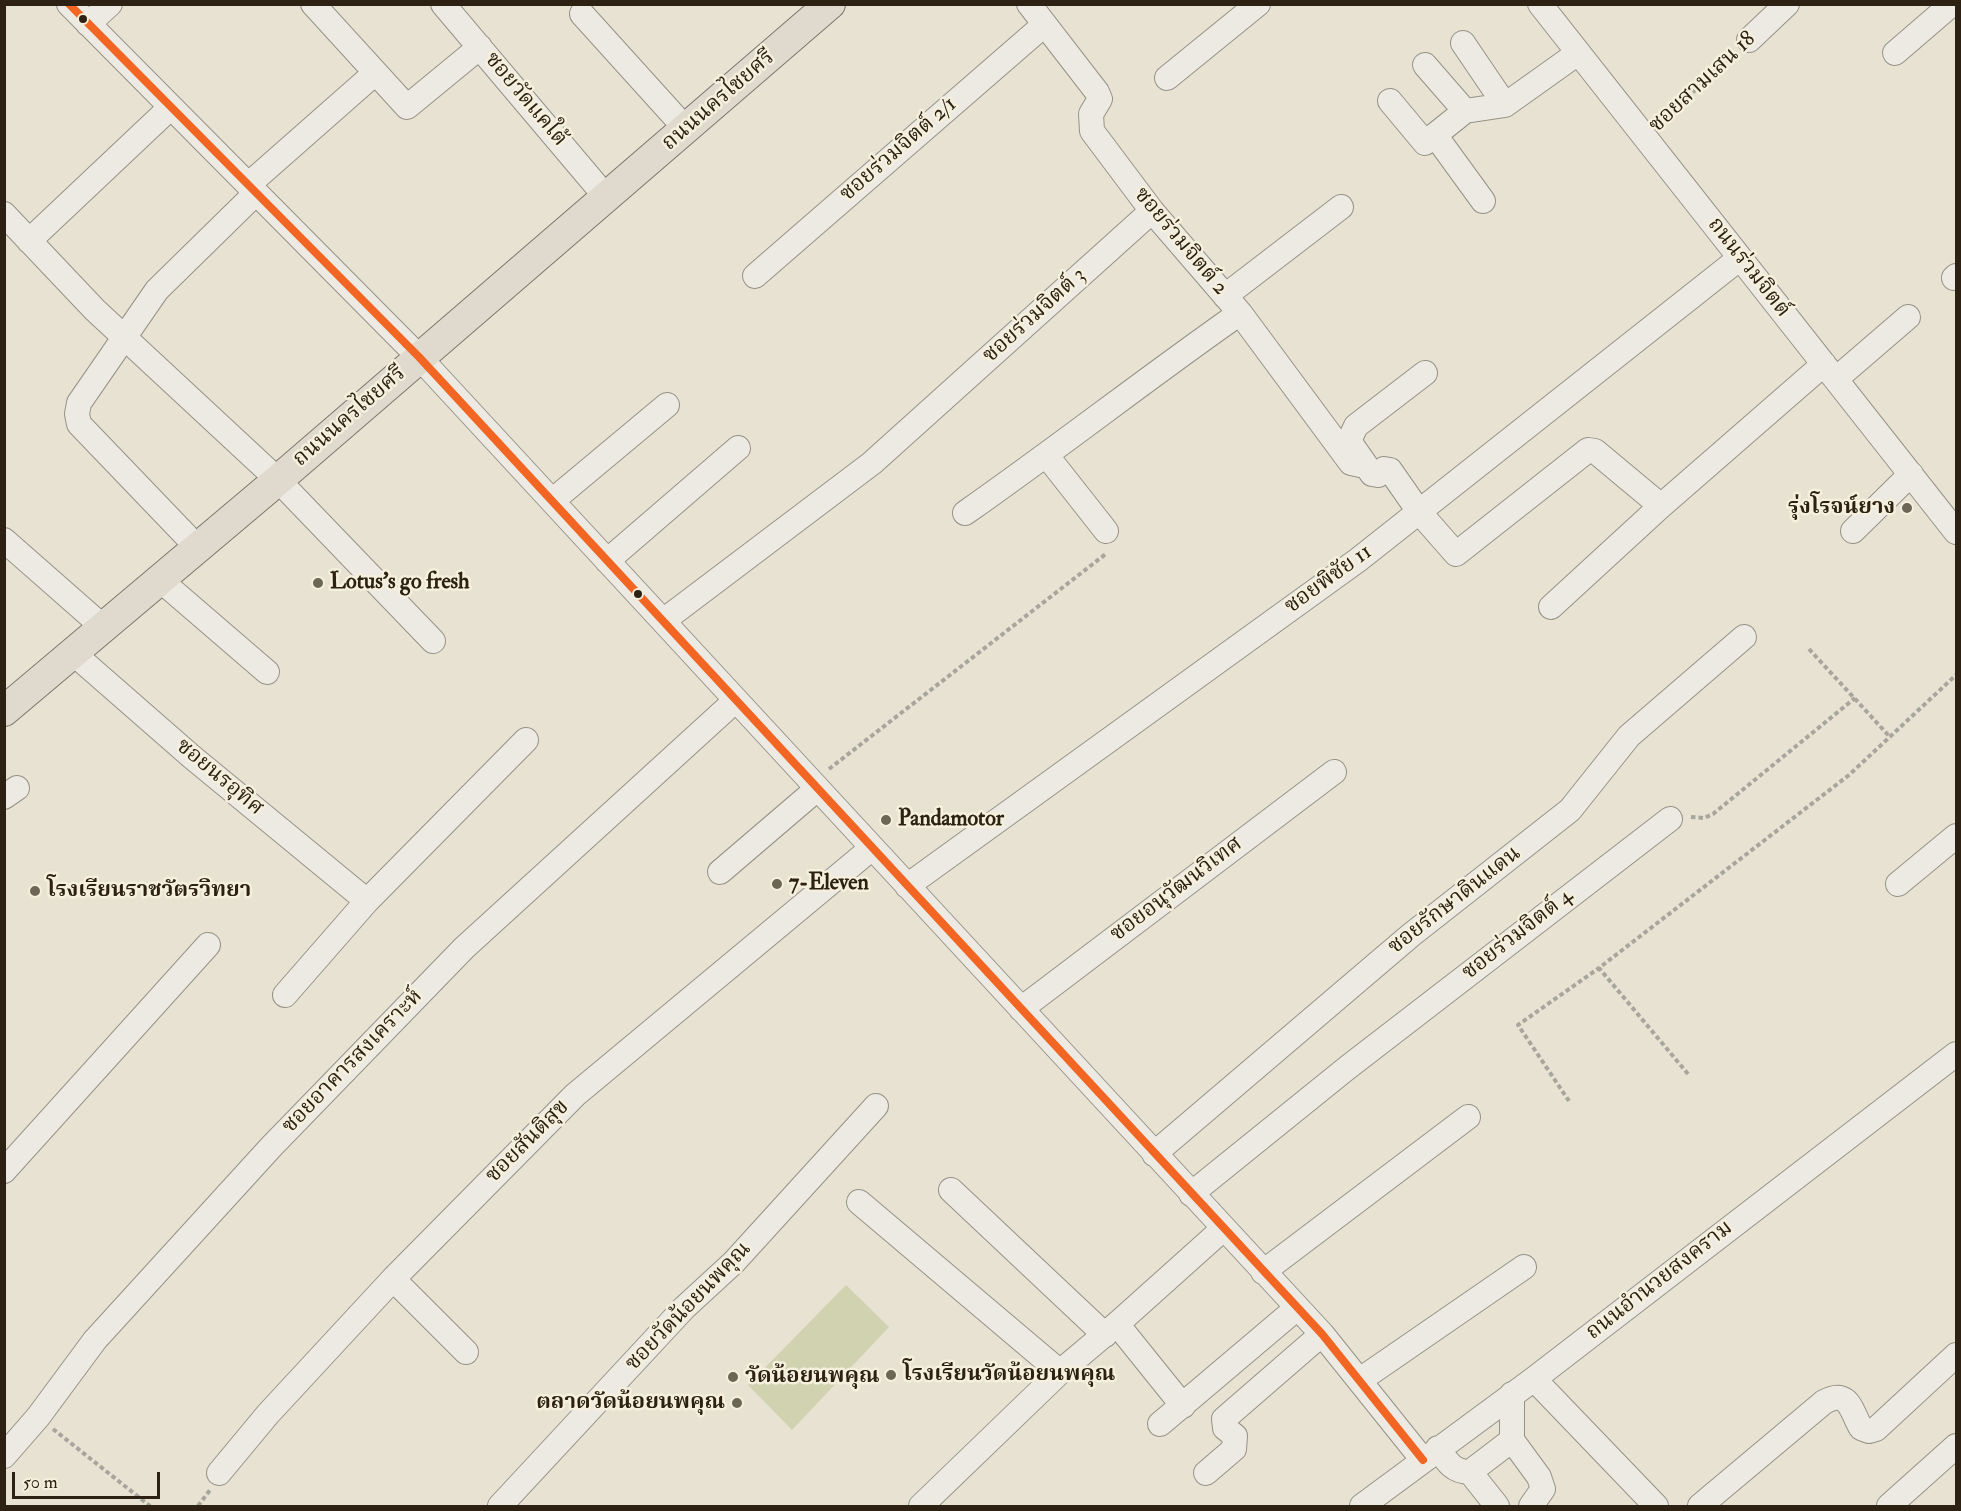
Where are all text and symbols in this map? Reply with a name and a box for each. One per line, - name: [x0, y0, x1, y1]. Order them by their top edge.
- unlabelled marker: [77, 13, 89, 25]
- street label: ซอยสามเสน 18: [1644, 27, 1762, 139]
- street label: ถนนนครไชยศรี: [657, 45, 781, 157]
- street label: ซอยวัดแคใต้: [478, 48, 572, 152]
- street label: ซอยร่วมจิตต์ 2/1: [835, 92, 963, 208]
- street label: ซอยร่วมจิตต์ 2: [1127, 183, 1233, 301]
- street label: ถนนร่วมจิตต์: [1701, 213, 1795, 323]
- street label: ซอยร่วมจิตต์ 3: [978, 263, 1092, 369]
- street label: ถนนนครไชยศรี: [288, 361, 412, 473]
- place label: รุ่งโรจน์ยาง: [1788, 495, 1895, 521]
- marker: รุ่งโรจน์ยาง: [1900, 501, 1914, 515]
- street label: ซอยพิชัย 11: [1280, 540, 1378, 620]
- place label: Lotus's go fresh: [330, 570, 470, 596]
- marker: Lotus's go fresh: [311, 576, 325, 590]
- unlabelled marker: [632, 588, 644, 600]
- street label: ซอยนรอุทิศ: [170, 734, 268, 822]
- place label: Pandamotor: [898, 807, 1004, 833]
- marker: Pandamotor: [879, 813, 893, 827]
- street label: ซอยอนุวัฒนวิเทศ: [1106, 832, 1248, 948]
- street label: ซอยรักษาดินแดน: [1383, 841, 1527, 961]
- place label: 7-Eleven: [789, 871, 869, 897]
- marker: 7-Eleven: [770, 877, 784, 891]
- place label: โรงเรียนราชวัตรวิทยา: [47, 878, 251, 904]
- marker: โรงเรียนราชวัตรวิทยา: [28, 884, 42, 898]
- street label: ซอยร่วมจิตต์ 4: [1457, 884, 1579, 986]
- street label: ซอยอาคารสงเคราะห์: [277, 984, 429, 1140]
- street label: ซอยสันติสุข: [481, 1095, 575, 1189]
- street label: ถนนอำนวยสงคราม: [1581, 1216, 1739, 1346]
- street label: ซอยวัดน้อยนพคุณ: [621, 1237, 757, 1377]
- place label: โรงเรียนวัดน้อยนพคุณ: [903, 1362, 1115, 1388]
- place label: วัดน้อยนพคุณ: [745, 1364, 879, 1390]
- marker: โรงเรียนวัดน้อยนพคุณ: [884, 1368, 898, 1382]
- marker: วัดน้อยนพคุณ: [726, 1370, 740, 1384]
- place label: ตลาดวัดน้อยนพคุณ: [536, 1390, 725, 1416]
- marker: ตลาดวัดน้อยนพคุณ: [730, 1396, 744, 1410]
- scale bar: [15, 1460, 164, 1498]
- text: 50 m: [23, 1471, 58, 1494]

